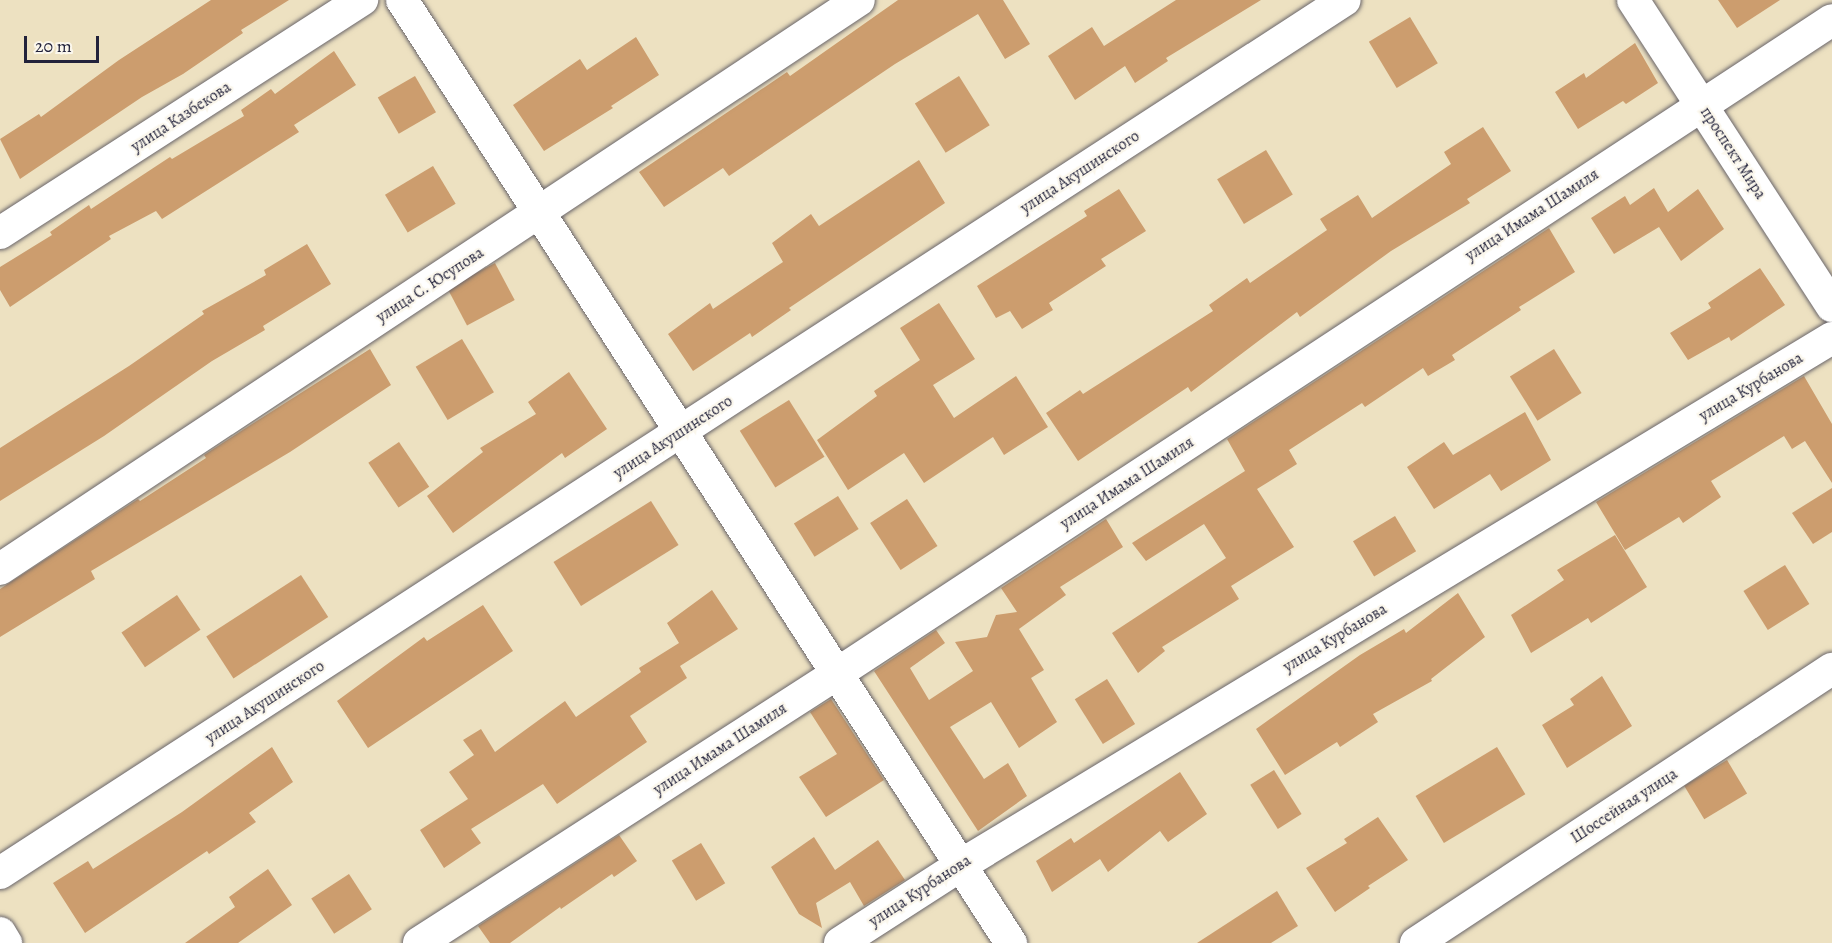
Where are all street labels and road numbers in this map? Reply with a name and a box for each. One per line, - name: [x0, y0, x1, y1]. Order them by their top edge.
- street label: улица Казбекова: [128, 78, 234, 156]
- street label: проспект Мира: [1696, 103, 1770, 203]
- street label: улица Акушинского: [1017, 126, 1143, 218]
- street label: улица Имама Шамиля: [1462, 165, 1602, 265]
- street label: улица С. Юсупова: [373, 243, 487, 327]
- street label: улица Курбанова: [1696, 348, 1806, 426]
- street label: улица Акушинского: [610, 391, 736, 483]
- street label: улица Имама Шамиля: [1057, 433, 1197, 533]
- street label: улица Курбанова: [1280, 599, 1390, 677]
- street label: улица Акушинского: [202, 656, 328, 748]
- street label: улица Имама Шамиля: [650, 699, 790, 799]
- street label: Шоссейная улица: [1567, 764, 1681, 848]
- street label: улица Курбанова: [865, 851, 975, 931]

